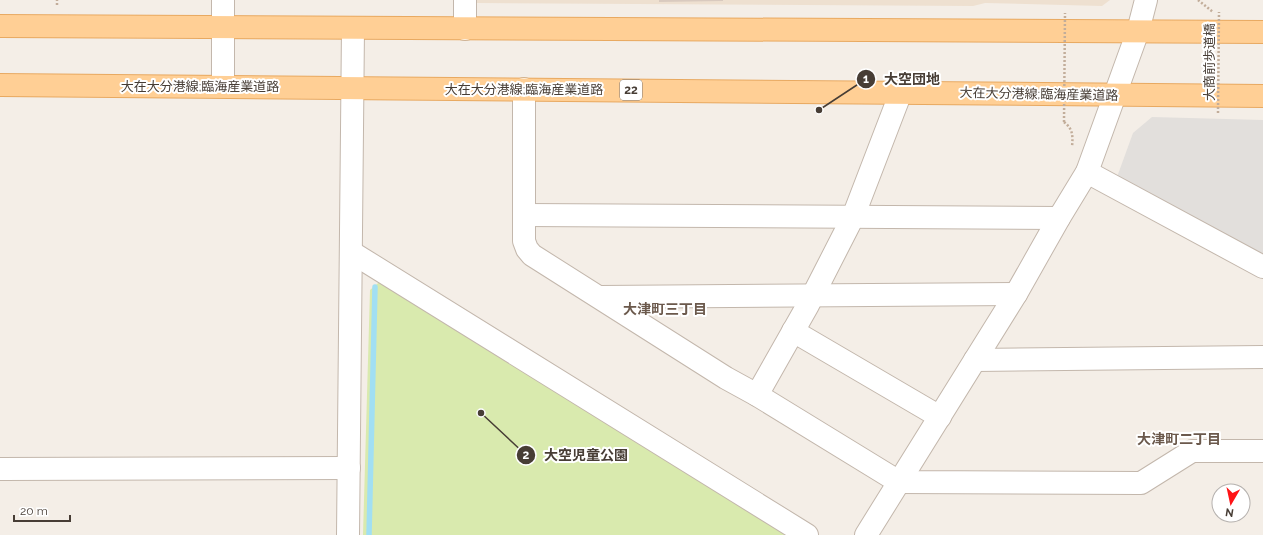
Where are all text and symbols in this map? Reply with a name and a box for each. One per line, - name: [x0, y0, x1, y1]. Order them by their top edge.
- street label: 大商前歩道橋: [1202, 23, 1217, 101]
- callout: 大空団地: [856, 66, 948, 92]
- text: 大空団地: [884, 71, 940, 87]
- text: 1: [863, 72, 869, 86]
- street label: 大在大分港線;臨海産業道路: [121, 79, 279, 94]
- road number: 22: [620, 80, 642, 100]
- street label: 大在大分港線;臨海産業道路: [445, 82, 603, 97]
- street label: 大在大分港線;臨海産業道路: [960, 85, 1118, 103]
- district label: 大津町三丁目: [623, 301, 707, 317]
- district label: 大津町二丁目: [1137, 431, 1221, 447]
- callout: 大空児童公園: [516, 442, 636, 468]
- text: 大空児童公園: [544, 447, 628, 463]
- text: 2: [523, 448, 530, 462]
- north arrow: [1211, 483, 1251, 523]
- scale bar: [14, 497, 70, 523]
- text: 20 m: [20, 504, 48, 518]
- text: N: [1224, 505, 1235, 519]

